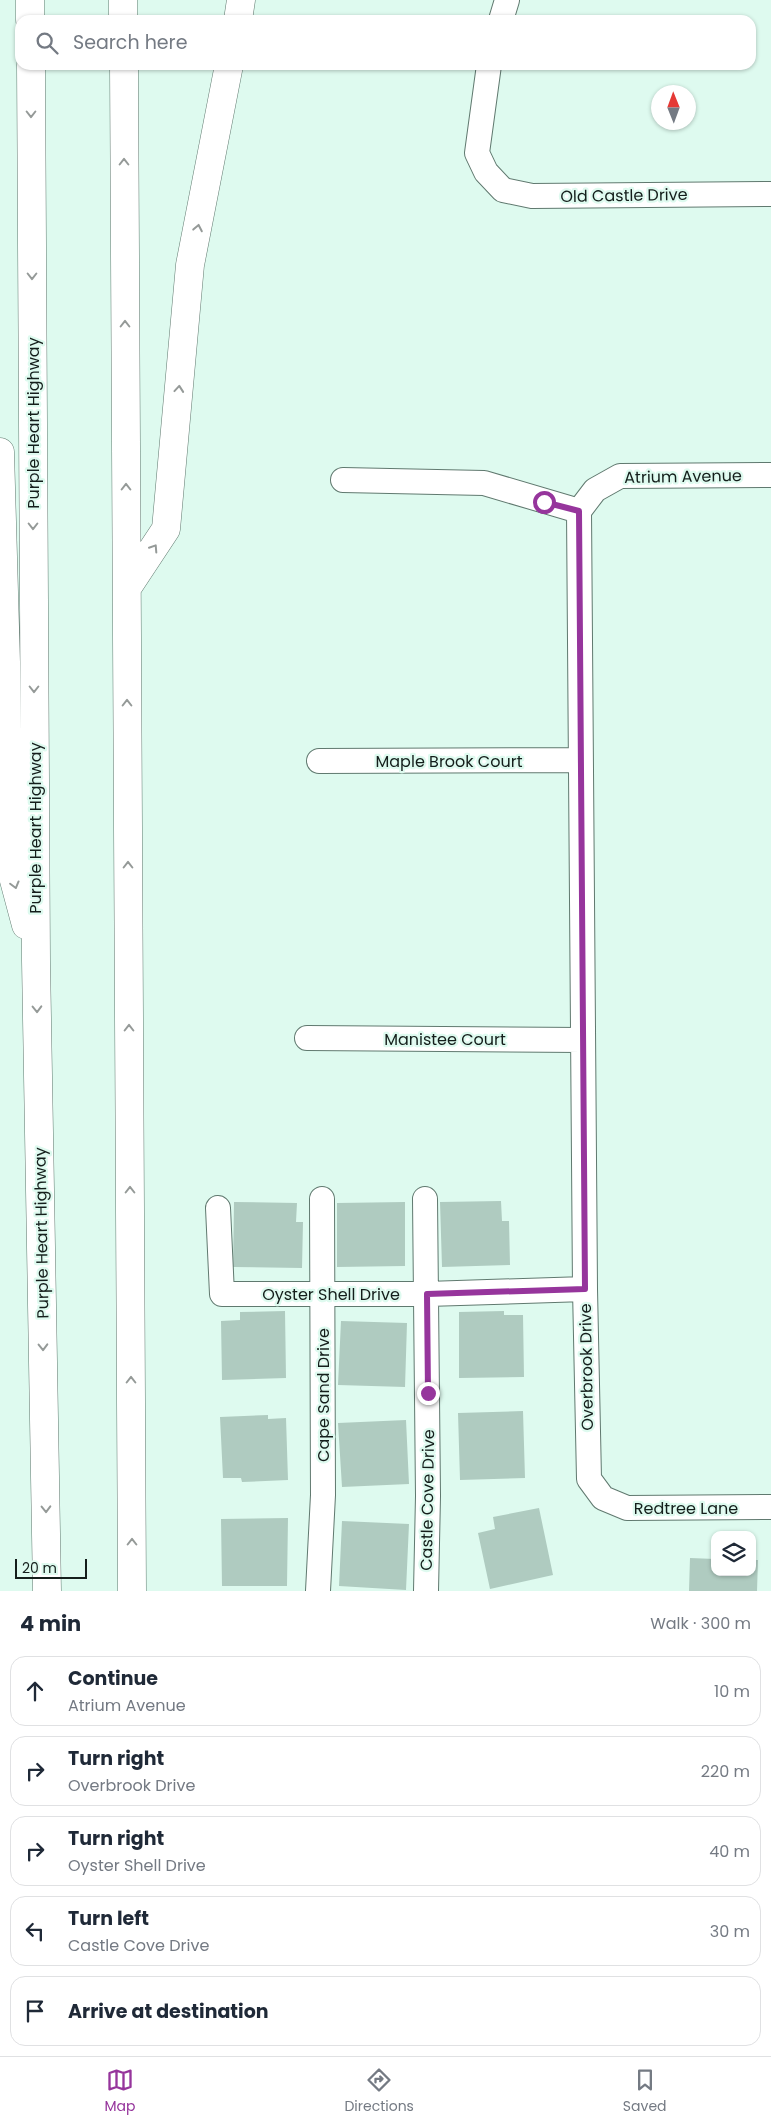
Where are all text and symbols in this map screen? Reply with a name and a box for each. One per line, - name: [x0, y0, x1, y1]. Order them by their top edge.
- search box: [15, 15, 756, 70]
- icon: search: [33, 29, 61, 57]
- text: Search here: [73, 29, 187, 56]
- north arrow: [651, 85, 696, 130]
- one-way arrow: [26, 110, 36, 118]
- one-way arrow: [119, 158, 129, 166]
- street label: Old Castle Drive: [560, 183, 688, 208]
- one-way arrow: [192, 224, 203, 232]
- one-way arrow: [27, 272, 37, 280]
- one-way arrow: [120, 320, 130, 328]
- street label: Purple Heart Highway: [22, 337, 45, 509]
- one-way arrow: [173, 385, 184, 393]
- street label: Atrium Avenue: [624, 464, 742, 489]
- one-way arrow: [121, 483, 131, 490]
- route start: [533, 491, 556, 514]
- one-way arrow: [28, 522, 38, 530]
- one-way arrow: [147, 544, 157, 553]
- one-way arrow: [29, 685, 39, 693]
- one-way arrow: [122, 698, 132, 706]
- street label: Purple Heart Highway: [24, 742, 47, 914]
- street label: Maple Brook Court: [376, 750, 523, 773]
- one-way arrow: [123, 861, 133, 868]
- one-way arrow: [9, 880, 20, 889]
- one-way arrow: [32, 1006, 42, 1014]
- one-way arrow: [124, 1023, 134, 1031]
- street label: Manistee Court: [384, 1028, 506, 1051]
- street label: Purple Heart Highway: [29, 1147, 54, 1319]
- one-way arrow: [125, 1186, 135, 1194]
- street label: Oyster Shell Drive: [262, 1283, 400, 1306]
- street label: Overbrook Drive: [574, 1303, 599, 1431]
- street label: Cape Sand Drive: [312, 1328, 335, 1462]
- one-way arrow: [38, 1344, 48, 1351]
- one-way arrow: [126, 1376, 136, 1384]
- route end: [417, 1382, 440, 1405]
- street label: Castle Cove Drive: [415, 1429, 440, 1571]
- street label: Redtree Lane: [634, 1497, 738, 1520]
- one-way arrow: [40, 1505, 51, 1513]
- map controls: [711, 1531, 756, 1576]
- button: layers: [711, 1531, 756, 1576]
- one-way arrow: [127, 1538, 137, 1546]
- scale bar: [15, 1556, 88, 1579]
- text: 20 m: [22, 1558, 57, 1578]
- text: 4 min: [20, 1609, 81, 1638]
- text: Walk · 300 m: [650, 1612, 751, 1635]
- text: Continue: [68, 1665, 158, 1692]
- icon: ahead: [21, 1677, 49, 1705]
- text: 10 m: [714, 1680, 750, 1703]
- text: Atrium Avenue: [68, 1694, 186, 1717]
- text: Turn right: [68, 1745, 164, 1772]
- icon: right: [21, 1757, 49, 1785]
- text: 220 m: [701, 1760, 750, 1783]
- text: Overbrook Drive: [68, 1774, 195, 1797]
- text: Turn right: [68, 1825, 164, 1852]
- icon: right: [21, 1837, 49, 1865]
- text: 40 m: [709, 1840, 750, 1863]
- text: Oyster Shell Drive: [68, 1854, 206, 1877]
- text: Turn left: [68, 1905, 149, 1932]
- icon: left: [21, 1917, 49, 1945]
- text: 30 m: [710, 1920, 750, 1943]
- text: Castle Cove Drive: [68, 1934, 209, 1957]
- icon: arrive: [21, 1997, 49, 2025]
- text: Arrive at destination: [68, 1998, 269, 2025]
- tab: Map: [104, 2066, 135, 2117]
- tab: Directions: [344, 2066, 414, 2117]
- tab: Saved: [623, 2066, 667, 2117]

